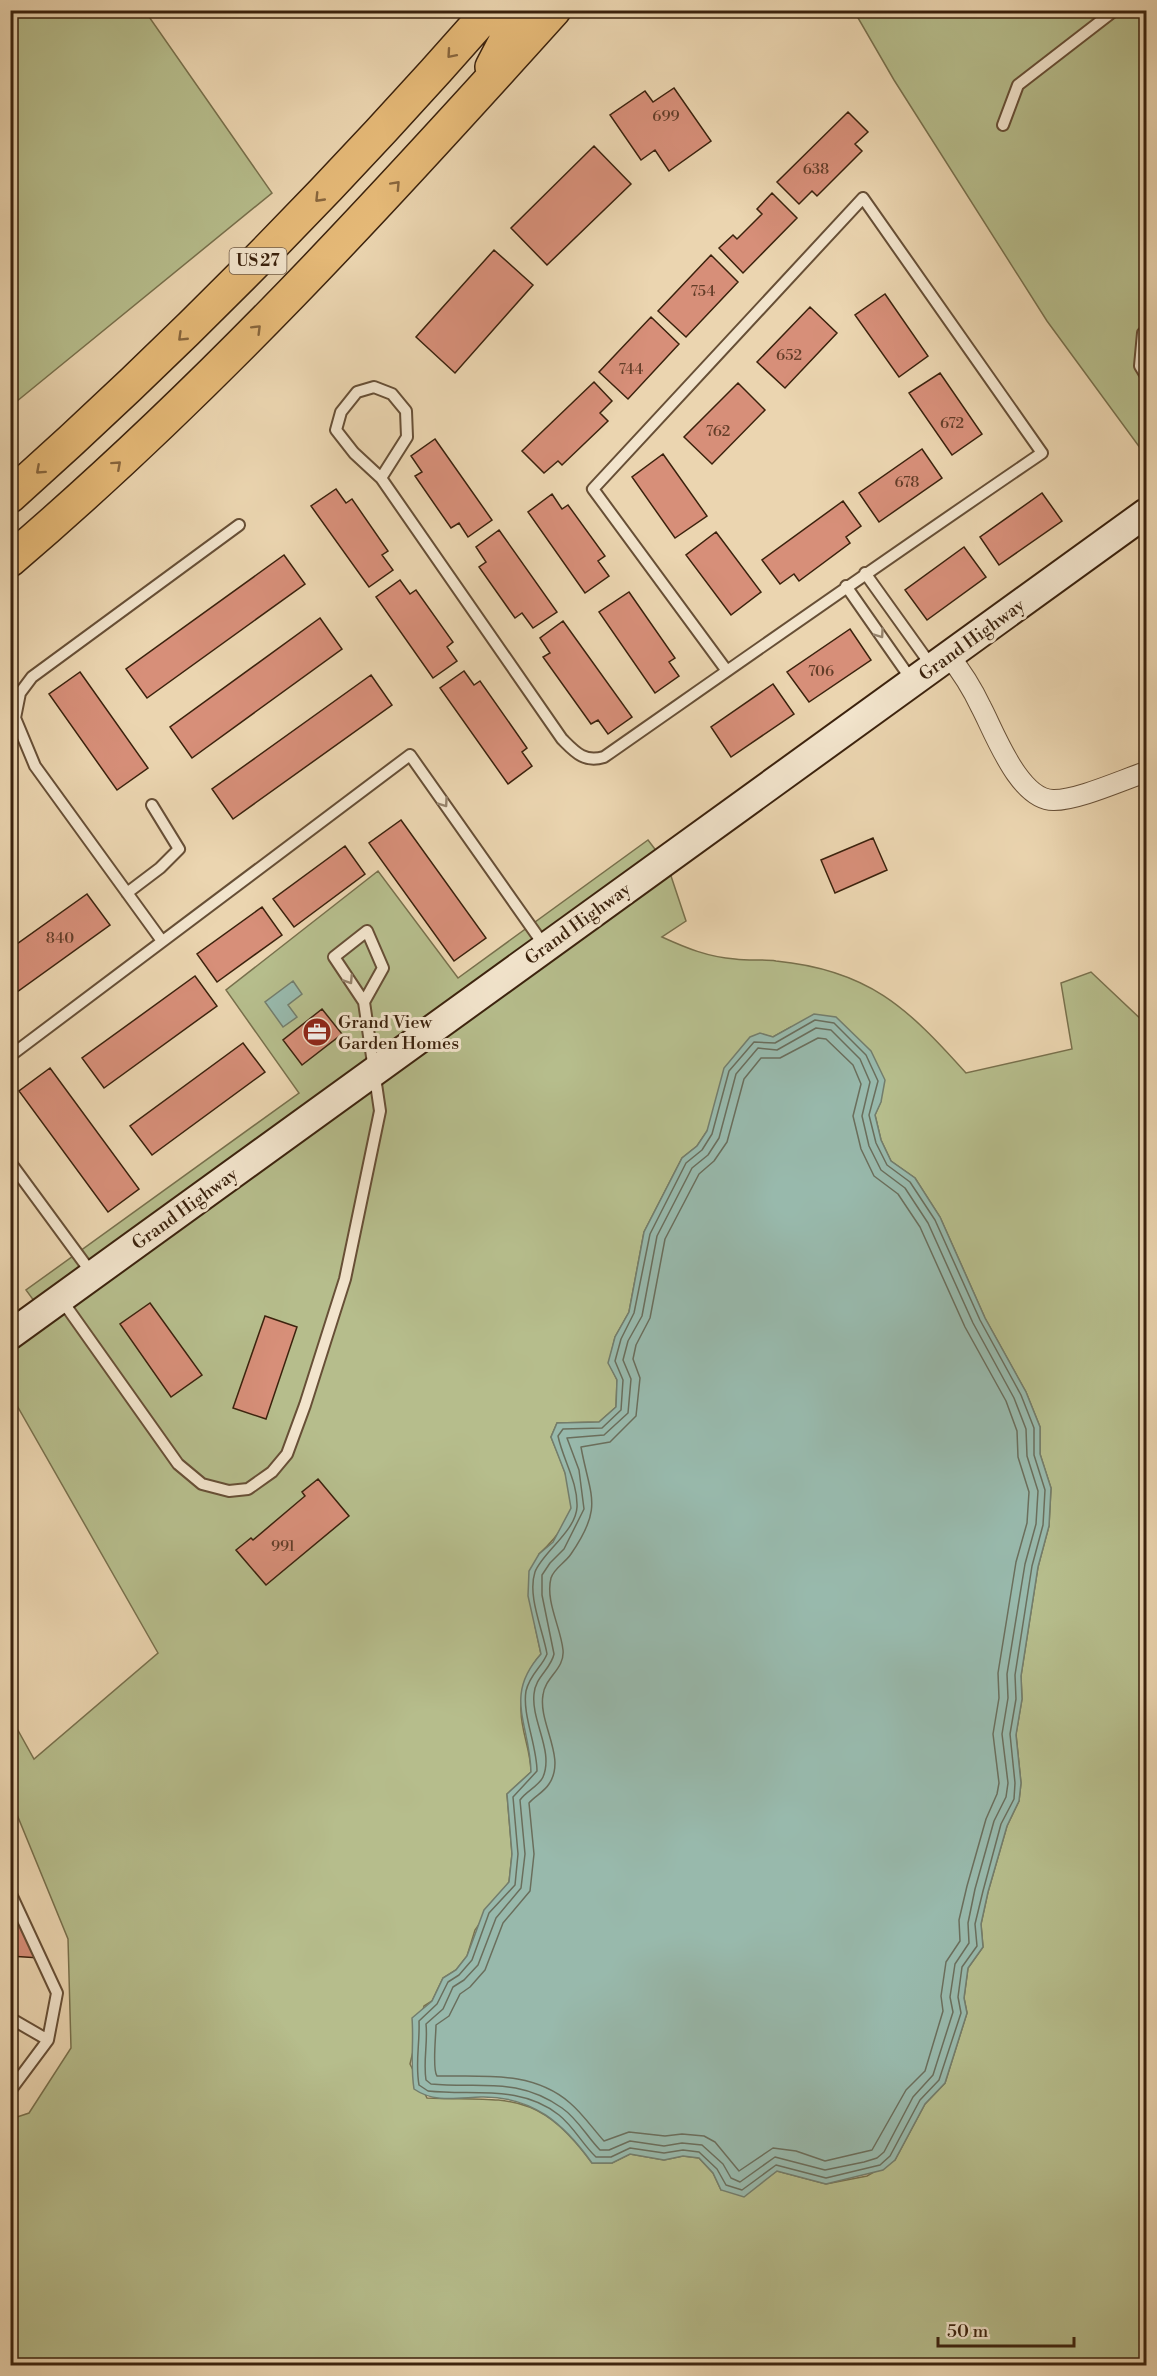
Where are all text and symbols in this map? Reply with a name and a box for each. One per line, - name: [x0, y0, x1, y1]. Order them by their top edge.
- one-way arrow: [447, 48, 458, 58]
- house number: 699: [652, 107, 680, 126]
- house number: 638: [803, 160, 829, 179]
- one-way arrow: [389, 181, 400, 192]
- one-way arrow: [315, 191, 326, 202]
- road number: US 27: [230, 248, 286, 274]
- house number: 754: [691, 282, 715, 301]
- one-way arrow: [249, 326, 260, 337]
- one-way arrow: [179, 329, 190, 340]
- house number: 652: [776, 346, 802, 365]
- house number: 744: [619, 360, 644, 379]
- house number: 672: [940, 414, 964, 433]
- house number: 762: [706, 422, 730, 441]
- one-way arrow: [110, 461, 121, 472]
- one-way arrow: [36, 463, 46, 474]
- house number: 678: [895, 473, 919, 492]
- street label: Grand Highway: [915, 594, 1030, 686]
- one-way arrow: [873, 627, 884, 638]
- house number: 706: [808, 662, 834, 681]
- one-way arrow: [437, 796, 448, 807]
- street label: Grand Highway: [521, 878, 636, 970]
- house number: 840: [46, 929, 74, 948]
- one-way arrow: [342, 973, 353, 984]
- place label: Grand View Garden Homes: [338, 1011, 459, 1055]
- office icon: Grand View Garden Homes: [301, 1016, 333, 1048]
- street label: Grand Highway: [128, 1163, 243, 1255]
- house number: 991: [271, 1537, 296, 1556]
- scale bar: [938, 2310, 1074, 2348]
- text: 50 m: [947, 2320, 989, 2343]

